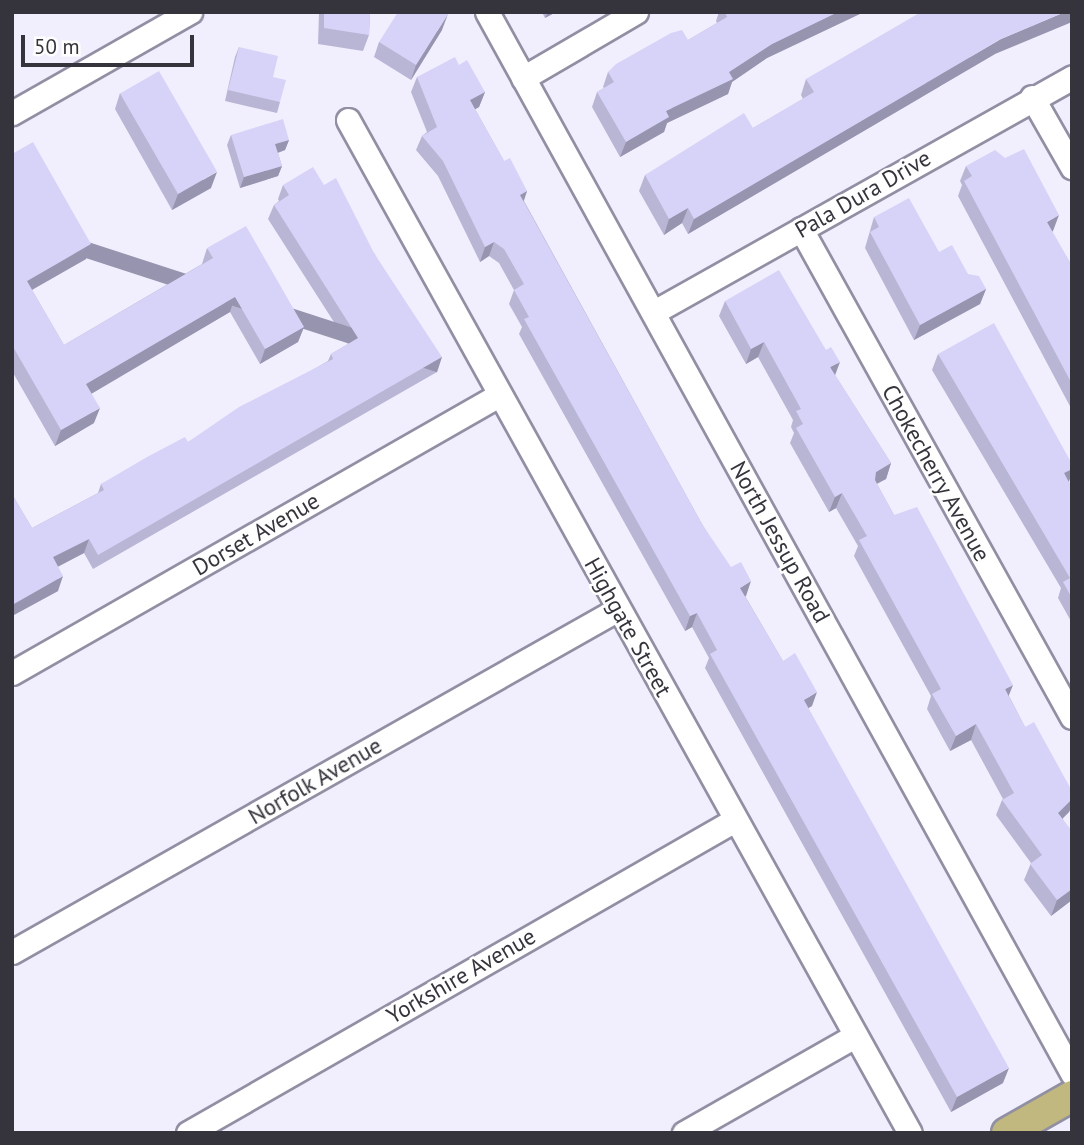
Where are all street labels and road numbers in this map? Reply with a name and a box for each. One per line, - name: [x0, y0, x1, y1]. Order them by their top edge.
- street label: Pala Dura Drive: [790, 144, 936, 244]
- street label: Chokecherry Avenue: [876, 379, 996, 567]
- street label: North Jessup Road: [724, 456, 836, 628]
- street label: Dorset Avenue: [187, 486, 325, 582]
- street label: Highgate Street: [578, 553, 678, 701]
- street label: Norfolk Avenue: [243, 731, 387, 831]
- street label: Yorkshire Avenue: [381, 922, 541, 1030]

